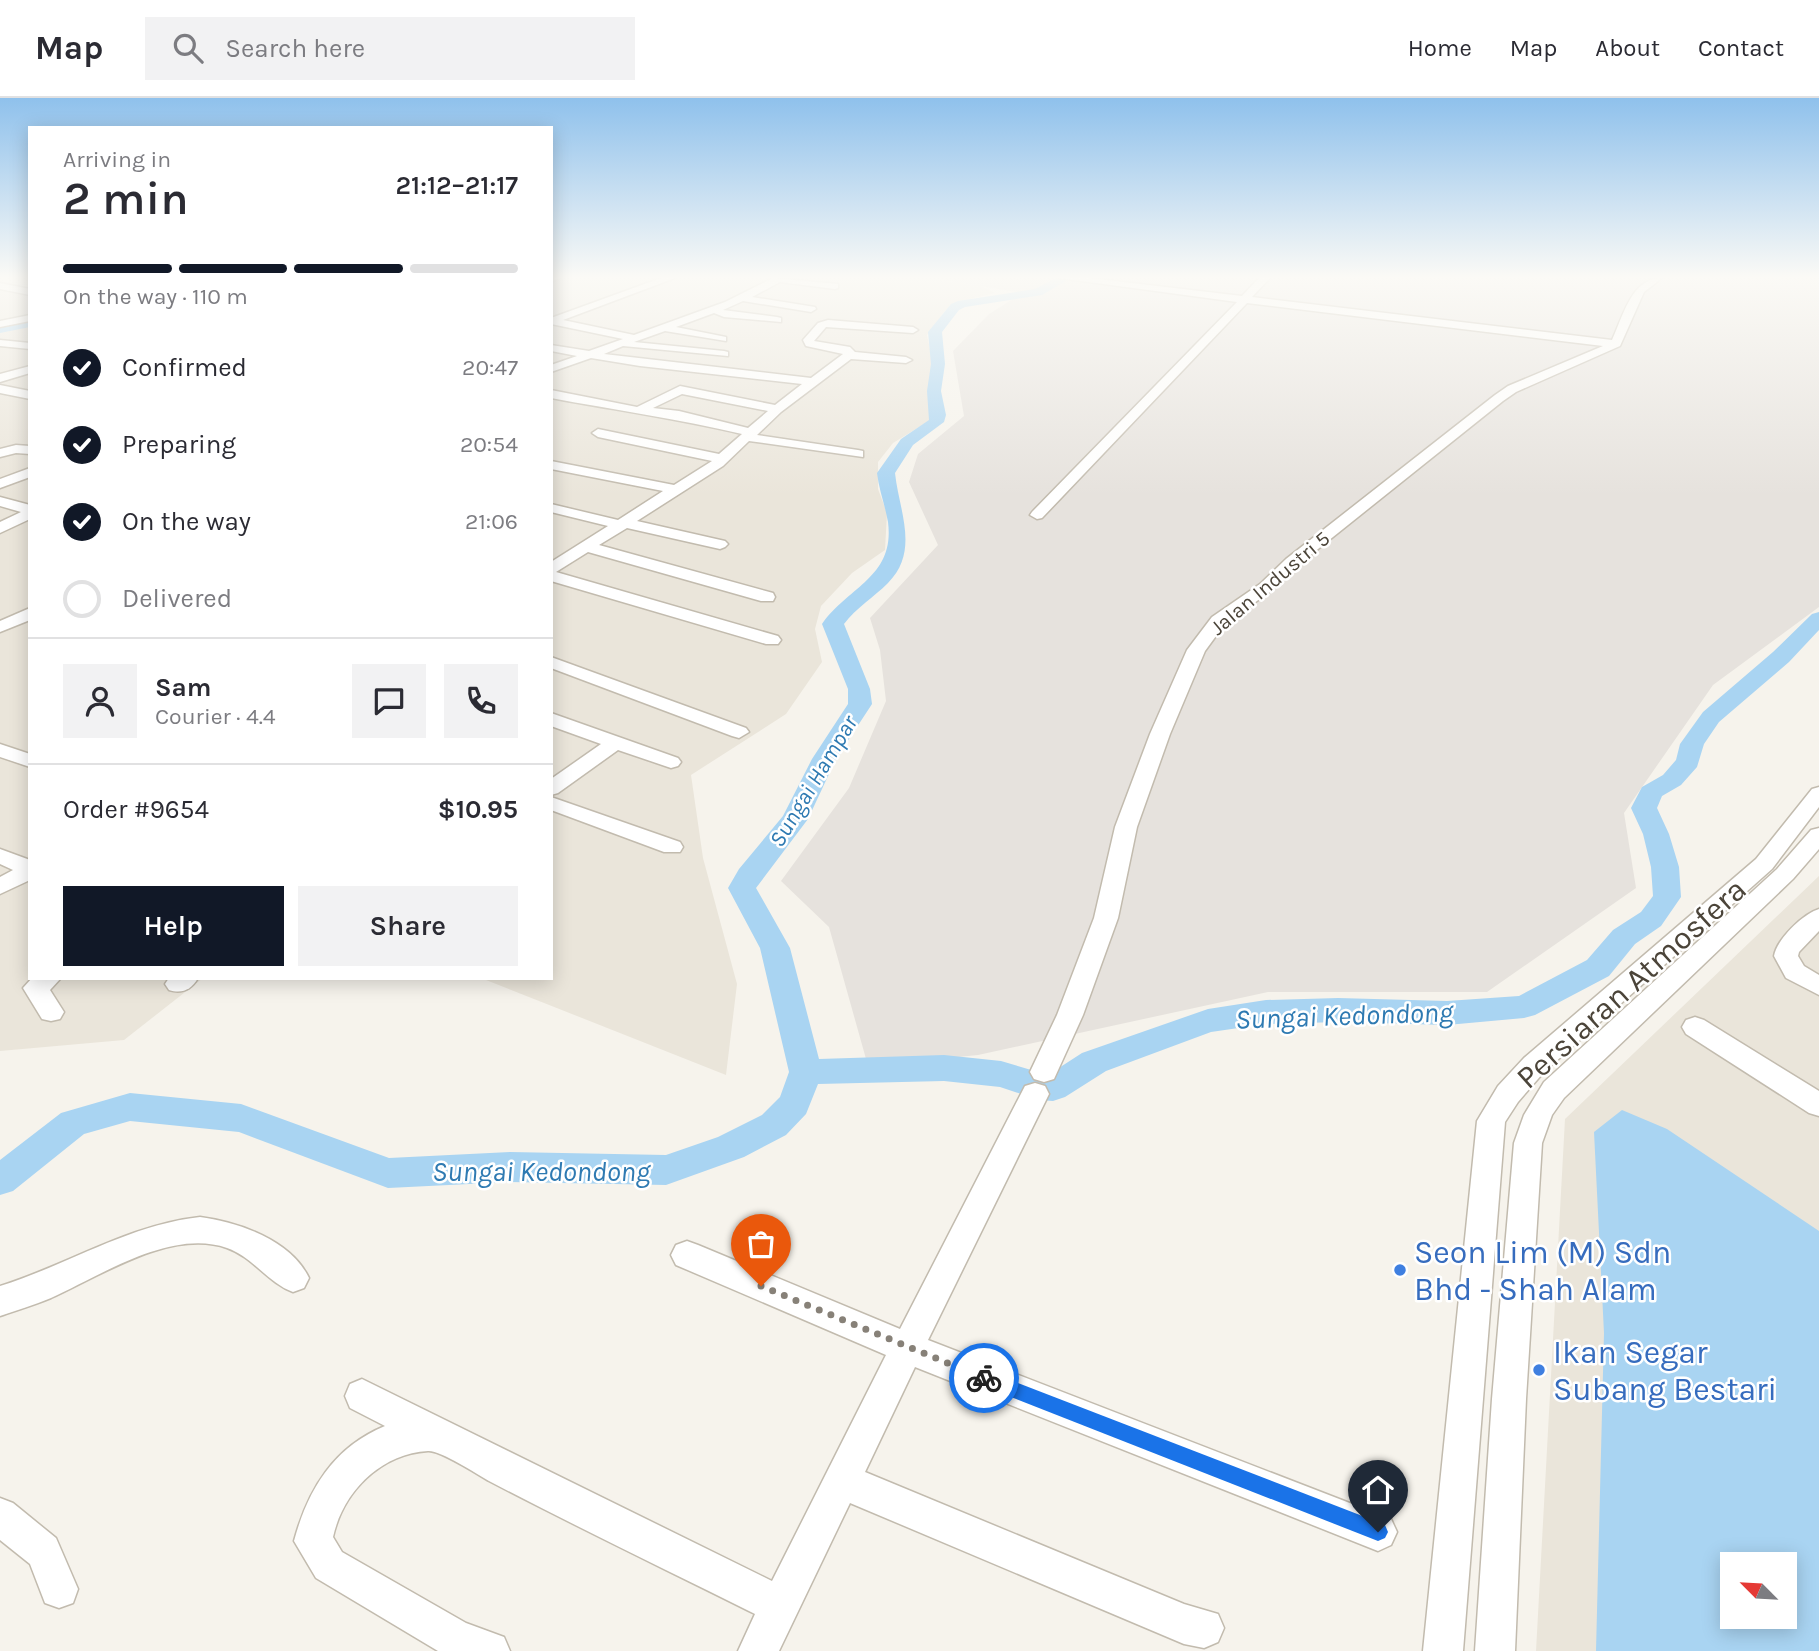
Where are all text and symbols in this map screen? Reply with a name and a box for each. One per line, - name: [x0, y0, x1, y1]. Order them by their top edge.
- search box: [145, 17, 635, 80]
- text: Map: [35, 29, 103, 67]
- icon: search: [169, 29, 207, 67]
- text: Search here: [225, 33, 365, 64]
- text: Home: [1408, 34, 1472, 62]
- text: Map: [1510, 34, 1557, 62]
- text: About: [1595, 34, 1660, 62]
- text: Contact: [1698, 34, 1784, 62]
- text: Arriving in: [63, 146, 171, 173]
- text: 21:12–21:17: [396, 170, 518, 201]
- text: 2 min: [63, 172, 189, 226]
- text: On the way · 110 m: [63, 283, 248, 310]
- icon: check: [63, 349, 101, 387]
- text: Confirmed: [122, 352, 247, 383]
- text: 20:47: [462, 354, 518, 381]
- icon: check: [63, 426, 101, 464]
- text: Preparing: [122, 429, 236, 460]
- text: 20:54: [460, 431, 518, 458]
- icon: check: [63, 503, 101, 541]
- text: On the way: [122, 506, 251, 537]
- text: 21:06: [465, 508, 518, 535]
- street label: Jalan Industri 5: [1205, 526, 1335, 640]
- text: Delivered: [122, 583, 232, 614]
- button: person: [63, 664, 137, 738]
- button: chat: [352, 664, 426, 738]
- button: phone: [444, 664, 518, 738]
- text: Sam: [155, 672, 211, 703]
- text: Courier · 4.4: [155, 703, 276, 730]
- water label: Sungai Hampar: [764, 710, 864, 852]
- text: Order #9654: [63, 794, 209, 825]
- text: $10.95: [438, 794, 518, 825]
- street label: Persiaran Atmosfera: [1509, 871, 1754, 1096]
- button: Help: [63, 886, 284, 966]
- button: Share: [298, 886, 518, 966]
- water label: Sungai Kedondong: [1235, 995, 1455, 1036]
- water label: Sungai Kedondong: [432, 1155, 652, 1188]
- pin: [731, 1214, 791, 1286]
- icon: bag: [742, 1225, 780, 1263]
- place label: Seon Lim (M) Sdn Bhd - Shah Alam: [1414, 1234, 1671, 1308]
- marker: Seon Lim (M) Sdn Bhd - Shah Alam: [1392, 1262, 1408, 1278]
- place label: Ikan Segar Subang Bestari: [1553, 1334, 1777, 1408]
- courier: [949, 1343, 1019, 1413]
- icon: bike: [965, 1359, 1003, 1397]
- marker: Ikan Segar Subang Bestari: [1531, 1362, 1547, 1378]
- pin: [1348, 1460, 1408, 1532]
- icon: home: [1359, 1471, 1397, 1509]
- north arrow: [1720, 1552, 1797, 1629]
- map controls: [1720, 1552, 1797, 1629]

